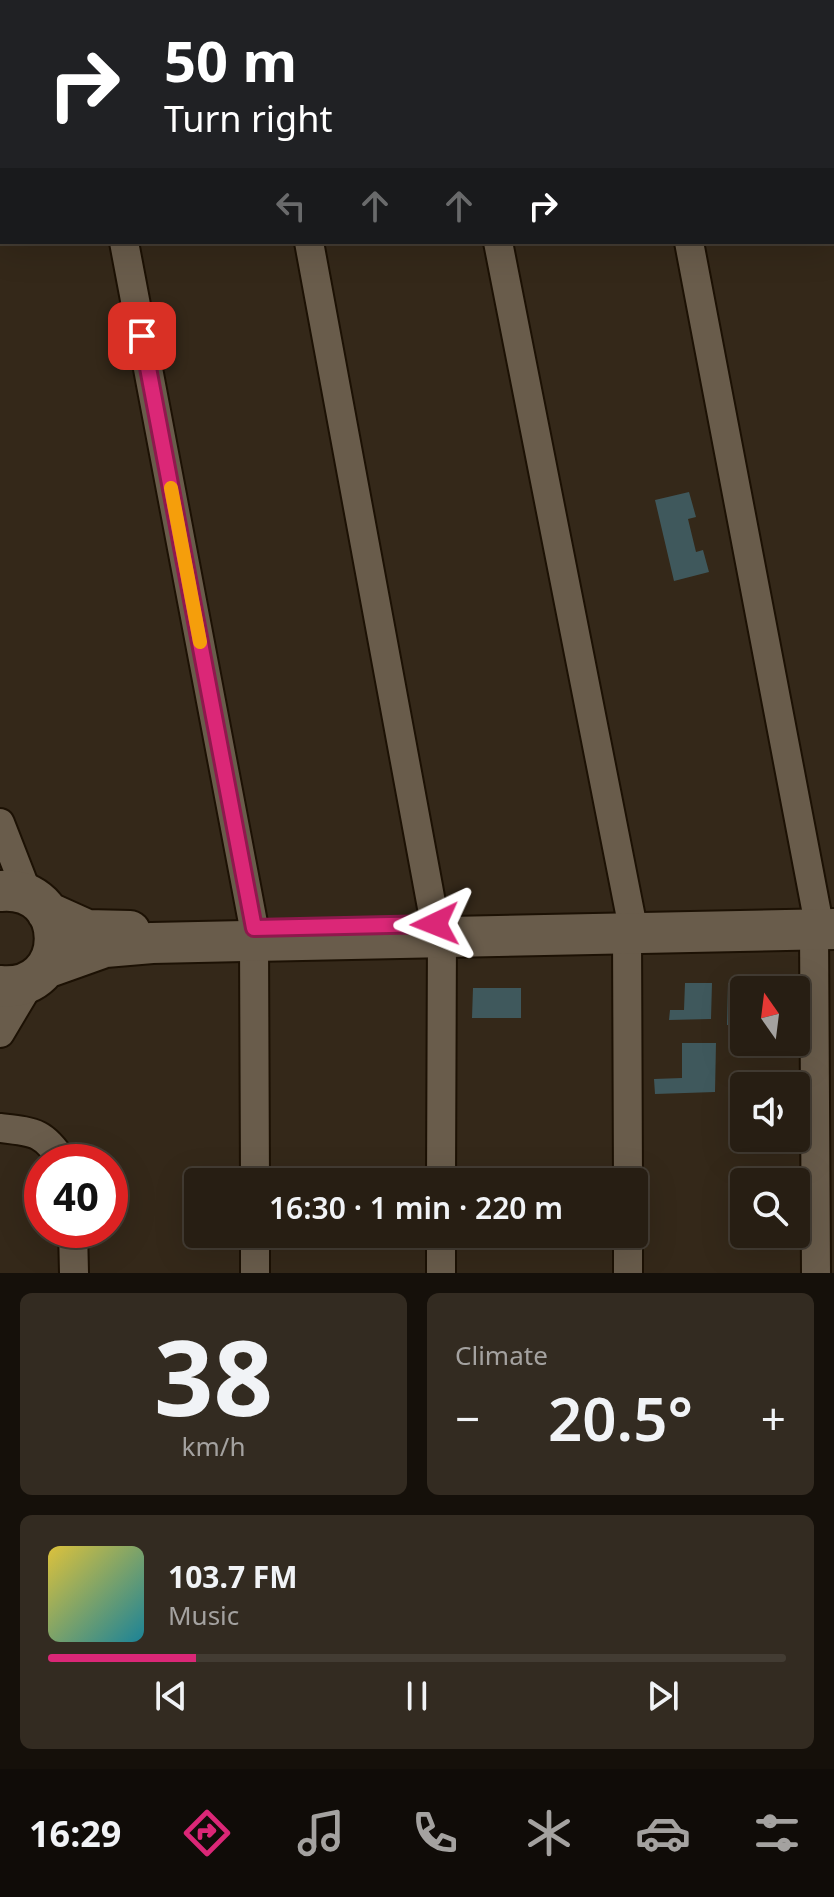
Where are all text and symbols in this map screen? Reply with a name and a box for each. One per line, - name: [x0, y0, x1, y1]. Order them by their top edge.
- text: 50 m: [164, 22, 297, 98]
- icon: right: [32, 32, 136, 136]
- text: Turn right: [164, 94, 332, 143]
- icon: left: [269, 184, 313, 228]
- icon: ahead: [353, 184, 397, 228]
- icon: ahead: [437, 184, 481, 228]
- icon: right: [521, 184, 565, 228]
- pin: [108, 302, 176, 370]
- icon: arrive: [120, 314, 164, 358]
- position arrow: [393, 882, 477, 966]
- north arrow: [730, 976, 810, 1056]
- map controls: [730, 976, 810, 1248]
- button: sound: [730, 1072, 810, 1152]
- speed limit sign: 40: [24, 1144, 128, 1248]
- button: search: [730, 1168, 810, 1248]
- text: 16:30 · 1 min · 220 m: [269, 1187, 563, 1228]
- text: 38: [154, 1305, 273, 1446]
- text: Climate: [455, 1337, 548, 1373]
- text: 20.5°: [548, 1377, 693, 1459]
- text: −: [455, 1388, 480, 1448]
- text: +: [761, 1388, 786, 1448]
- text: km/h: [182, 1428, 245, 1464]
- text: 103.7 FM: [168, 1556, 298, 1597]
- text: Music: [168, 1597, 239, 1633]
- icon: previous: [149, 1674, 193, 1718]
- icon: pause: [395, 1674, 439, 1718]
- icon: next: [641, 1674, 685, 1718]
- icon: directions: [179, 1805, 235, 1861]
- icon: music: [293, 1805, 349, 1861]
- icon: phone: [407, 1805, 463, 1861]
- icon: climate: [521, 1805, 577, 1861]
- icon: car: [635, 1805, 691, 1861]
- icon: filters: [749, 1805, 805, 1861]
- text: 16:29: [29, 1809, 121, 1858]

